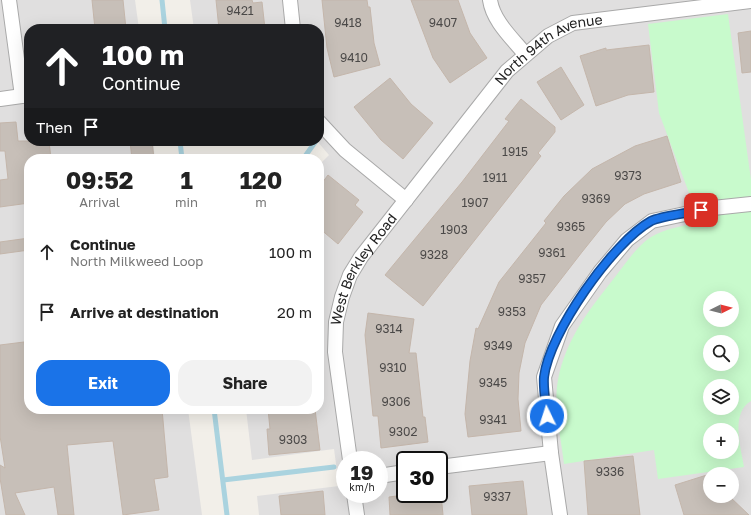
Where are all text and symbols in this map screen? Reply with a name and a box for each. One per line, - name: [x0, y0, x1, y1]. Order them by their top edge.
- house number: 9421: [226, 3, 254, 18]
- street label: North 94th Avenue: [491, 10, 603, 88]
- house number: 9418: [334, 15, 362, 30]
- house number: 9407: [429, 15, 457, 30]
- text: 100 m: [102, 38, 184, 71]
- icon: ahead: [36, 40, 88, 92]
- house number: 9410: [340, 50, 368, 65]
- text: Continue: [102, 72, 180, 94]
- icon: arrive: [80, 116, 102, 138]
- text: Then: [36, 118, 72, 136]
- house number: 1915: [502, 144, 528, 159]
- text: 09:52: [66, 165, 133, 194]
- text: 1: [180, 165, 193, 194]
- text: 120: [240, 165, 282, 194]
- house number: 9373: [614, 168, 642, 183]
- house number: 1911: [483, 170, 508, 185]
- house number: 9369: [582, 191, 610, 206]
- pin: [684, 193, 718, 227]
- text: Arrival: [79, 194, 120, 210]
- text: min: [175, 194, 198, 210]
- text: m: [255, 194, 267, 210]
- house number: 1907: [462, 195, 488, 210]
- icon: arrive: [690, 199, 712, 221]
- street label: West Berkley Road: [326, 210, 400, 327]
- house number: 9365: [557, 219, 585, 234]
- house number: 1903: [440, 222, 468, 237]
- text: Continue: [70, 235, 136, 253]
- icon: ahead: [36, 241, 58, 263]
- text: 100 m: [269, 243, 312, 261]
- house number: 9361: [538, 245, 566, 260]
- house number: 9328: [420, 247, 448, 262]
- text: North Milkweed Loop: [70, 253, 203, 269]
- house number: 9357: [518, 271, 546, 286]
- north arrow: [703, 291, 739, 327]
- map controls: [703, 291, 739, 503]
- icon: arrive: [36, 301, 58, 323]
- text: Arrive at destination: [70, 303, 219, 321]
- text: 20 m: [277, 303, 312, 321]
- house number: 9353: [498, 304, 526, 319]
- house number: 9314: [375, 321, 403, 336]
- button: search: [703, 335, 739, 371]
- house number: 9349: [484, 338, 512, 353]
- button: Exit: [36, 360, 170, 406]
- button: Share: [178, 360, 312, 406]
- house number: 9310: [379, 360, 407, 375]
- house number: 9345: [479, 375, 507, 390]
- button: layers: [703, 379, 739, 415]
- house number: 9306: [382, 394, 410, 409]
- position arrow: [526, 395, 568, 437]
- house number: 9341: [479, 412, 507, 427]
- button: +: [703, 423, 739, 459]
- house number: 9302: [389, 424, 417, 439]
- house number: 9303: [279, 432, 307, 447]
- speed limit sign: 30: [396, 451, 448, 503]
- text: 19: [350, 460, 373, 484]
- house number: 9336: [596, 464, 624, 479]
- button: −: [703, 467, 739, 503]
- text: km/h: [349, 481, 375, 493]
- house number: 9337: [483, 489, 511, 504]

